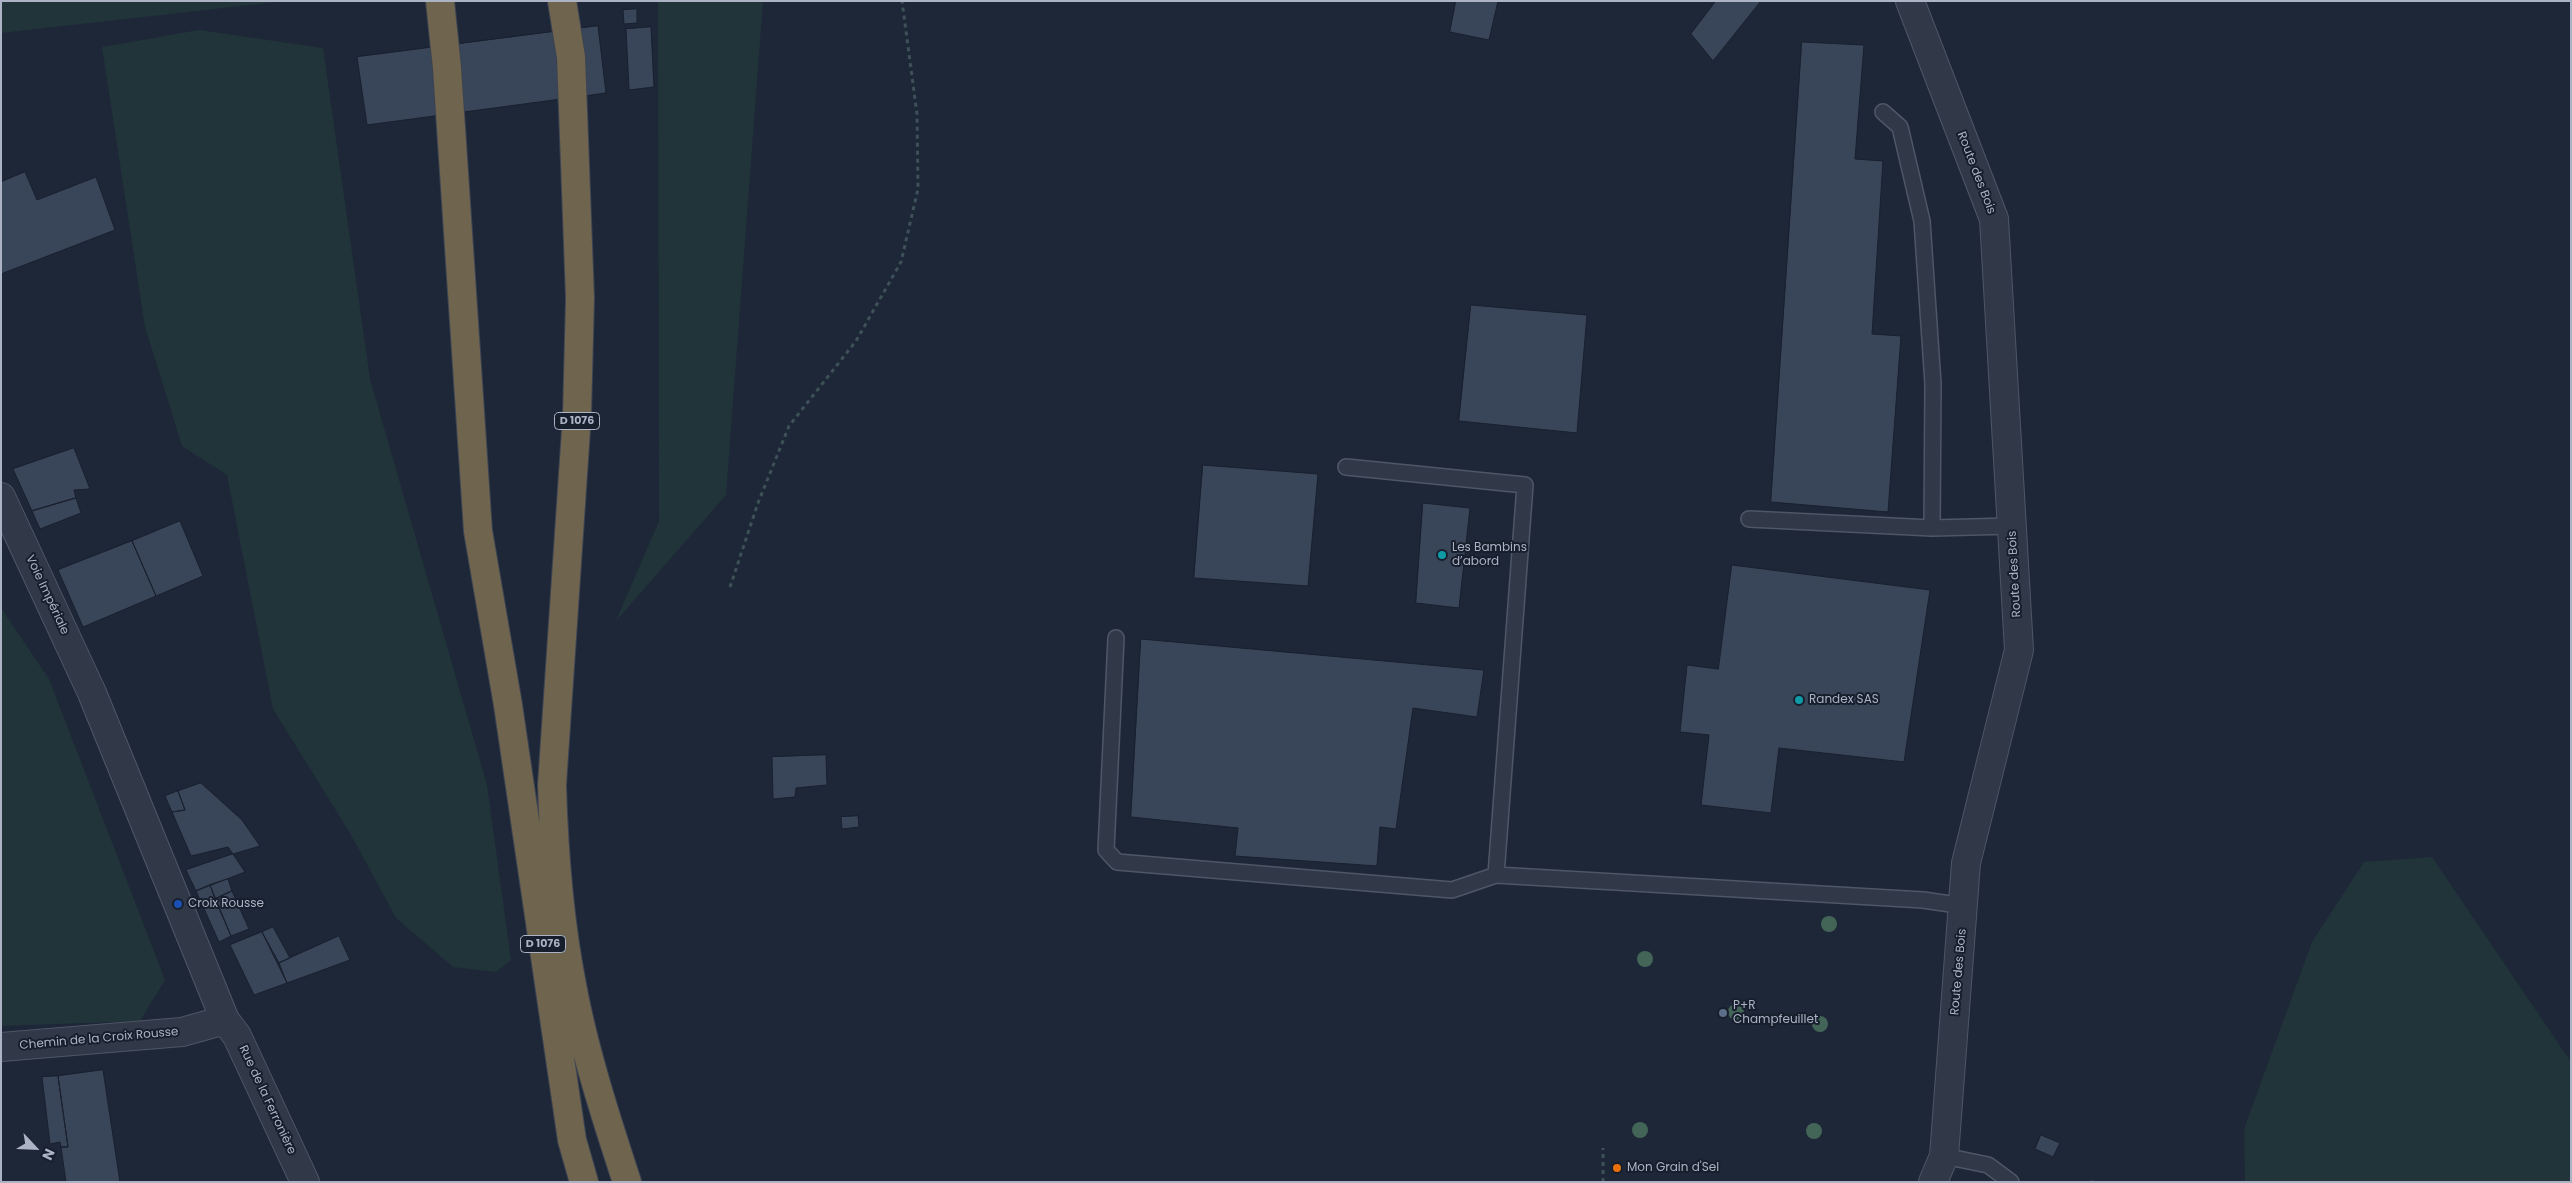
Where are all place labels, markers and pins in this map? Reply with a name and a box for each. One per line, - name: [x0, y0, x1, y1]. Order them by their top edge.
- place label: Les Bambins d’abord: [1452, 541, 1527, 569]
- marker: Les Bambins d’abord: [1436, 549, 1448, 561]
- place label: Randex SAS: [1809, 693, 1879, 707]
- marker: Randex SAS: [1793, 694, 1805, 706]
- place label: Croix Rousse: [188, 897, 264, 911]
- marker: Croix Rousse: [172, 898, 184, 910]
- place label: P+R Champfeuillet: [1733, 999, 1818, 1027]
- marker: P+R Champfeuillet: [1717, 1007, 1729, 1019]
- place label: Mon Grain d'Sel: [1627, 1161, 1719, 1175]
- marker: Mon Grain d'Sel: [1611, 1162, 1623, 1174]

